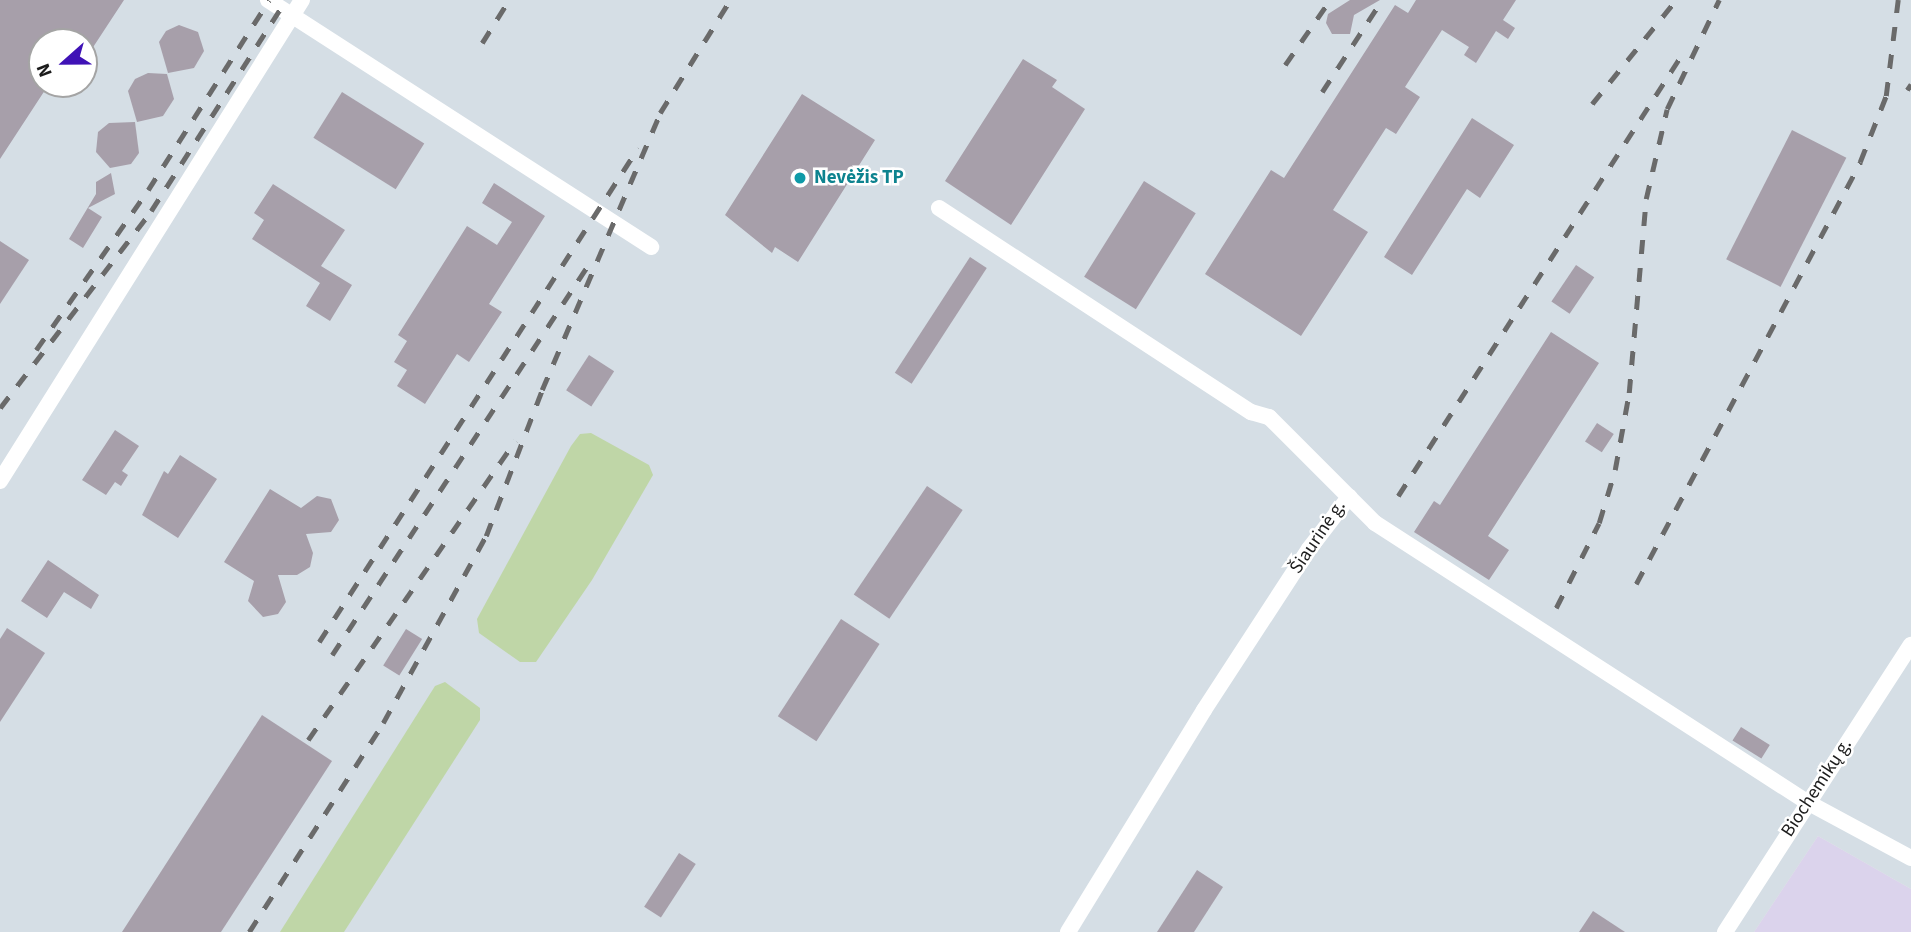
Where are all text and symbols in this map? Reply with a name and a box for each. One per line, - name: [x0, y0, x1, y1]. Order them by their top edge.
- north arrow: [28, 28, 98, 98]
- text: N: [30, 59, 60, 81]
- place label: Nevėžis TP: [814, 167, 904, 189]
- marker: Nevėžis TP: [792, 170, 808, 186]
- street label: Šiaurinė g.: [1285, 496, 1351, 578]
- street label: Biochemikų g.: [1777, 735, 1857, 841]

